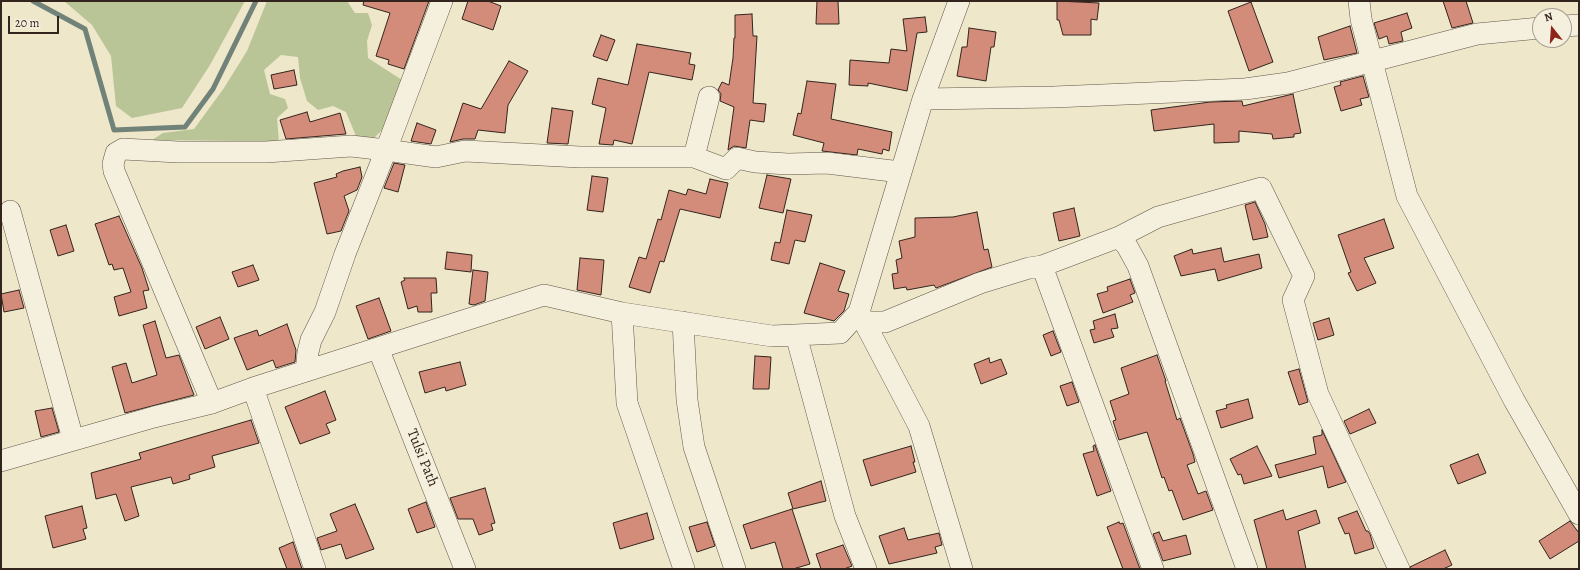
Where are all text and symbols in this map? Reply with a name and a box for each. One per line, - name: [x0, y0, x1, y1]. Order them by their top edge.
- scale bar: [10, 8, 61, 34]
- north arrow: [1532, 8, 1572, 48]
- text: N: [1543, 9, 1555, 25]
- text: 20 m: [15, 15, 39, 31]
- street label: Tulsi Path: [402, 427, 442, 489]

